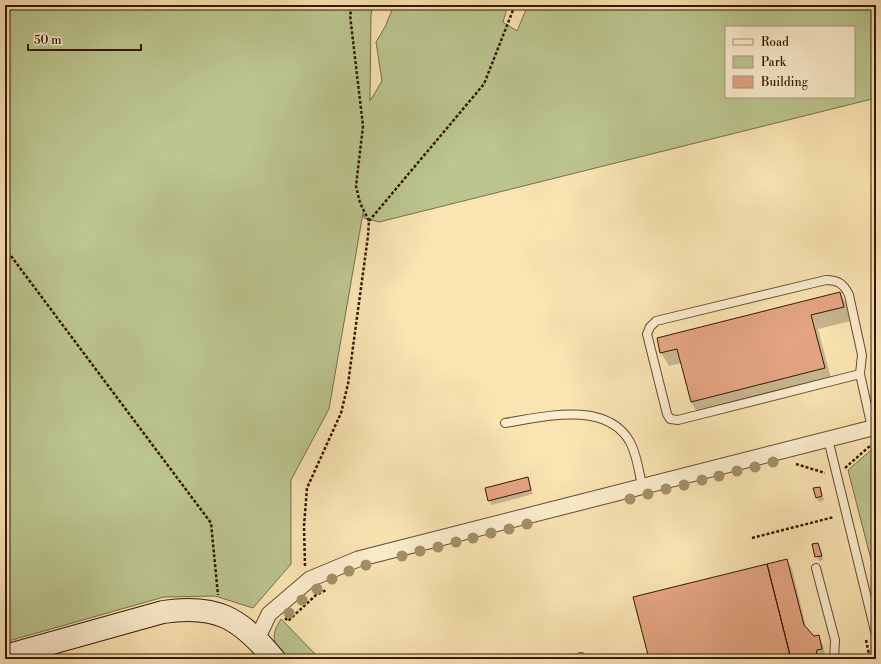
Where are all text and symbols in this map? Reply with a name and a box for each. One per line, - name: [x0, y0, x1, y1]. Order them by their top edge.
- scale bar: [28, 26, 141, 52]
- legend: [725, 26, 855, 98]
- text: 50 m: [34, 33, 62, 48]
- text: Road: [761, 35, 789, 50]
- text: Park: [761, 55, 787, 70]
- text: Building: [760, 75, 809, 90]

